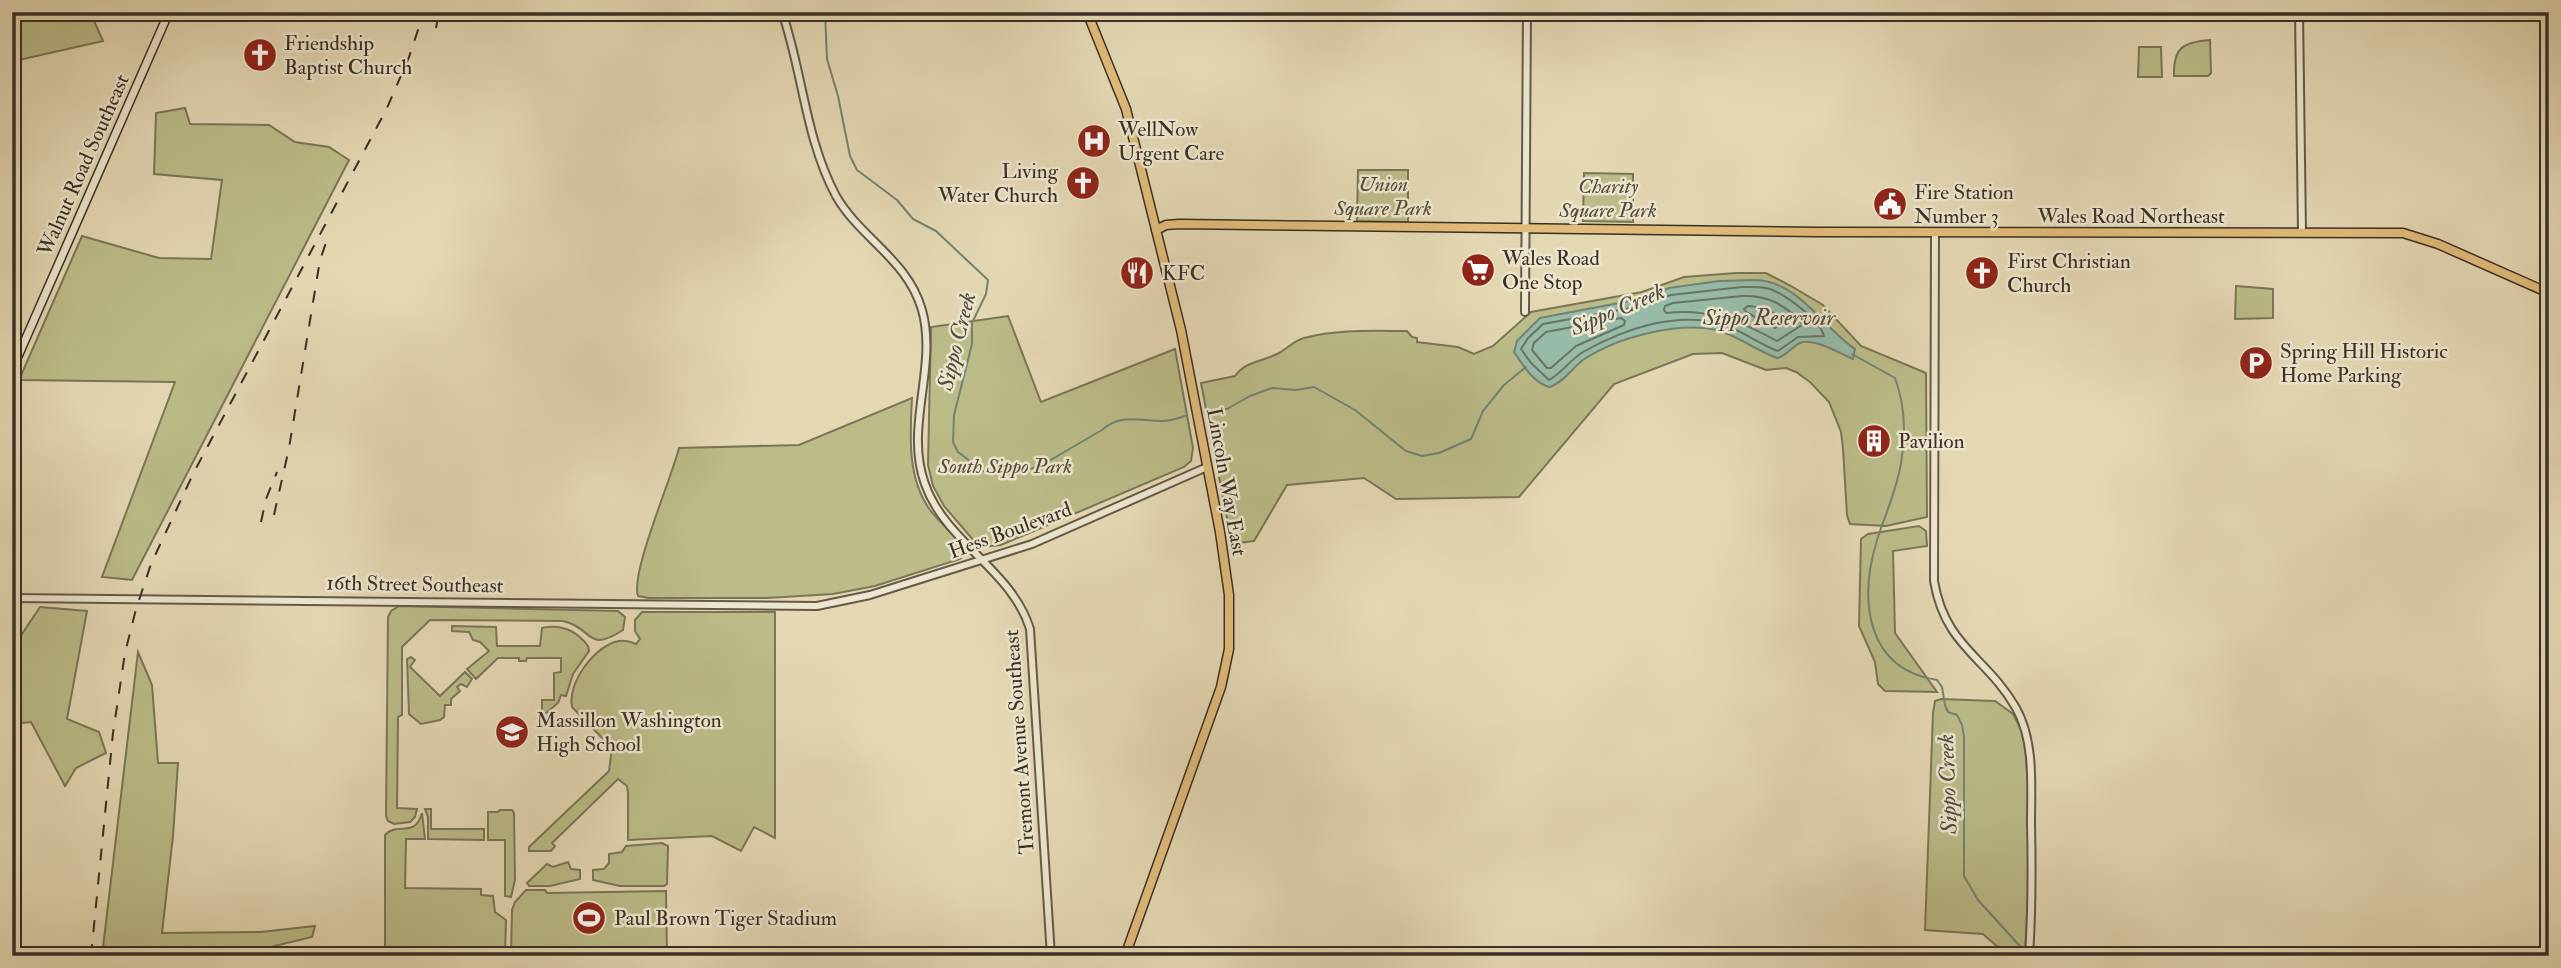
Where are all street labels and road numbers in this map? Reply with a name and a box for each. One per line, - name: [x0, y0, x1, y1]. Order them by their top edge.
- street label: Walnut Road Southeast: [31, 70, 136, 261]
- street label: Wales Road Northeast: [2036, 203, 2225, 230]
- street label: Lincoln Way East: [1200, 406, 1253, 558]
- street label: Hess Boulevard: [945, 495, 1076, 565]
- street label: 16th Street Southeast: [326, 569, 504, 600]
- street label: Tremont Avenue Southeast: [998, 629, 1041, 855]

